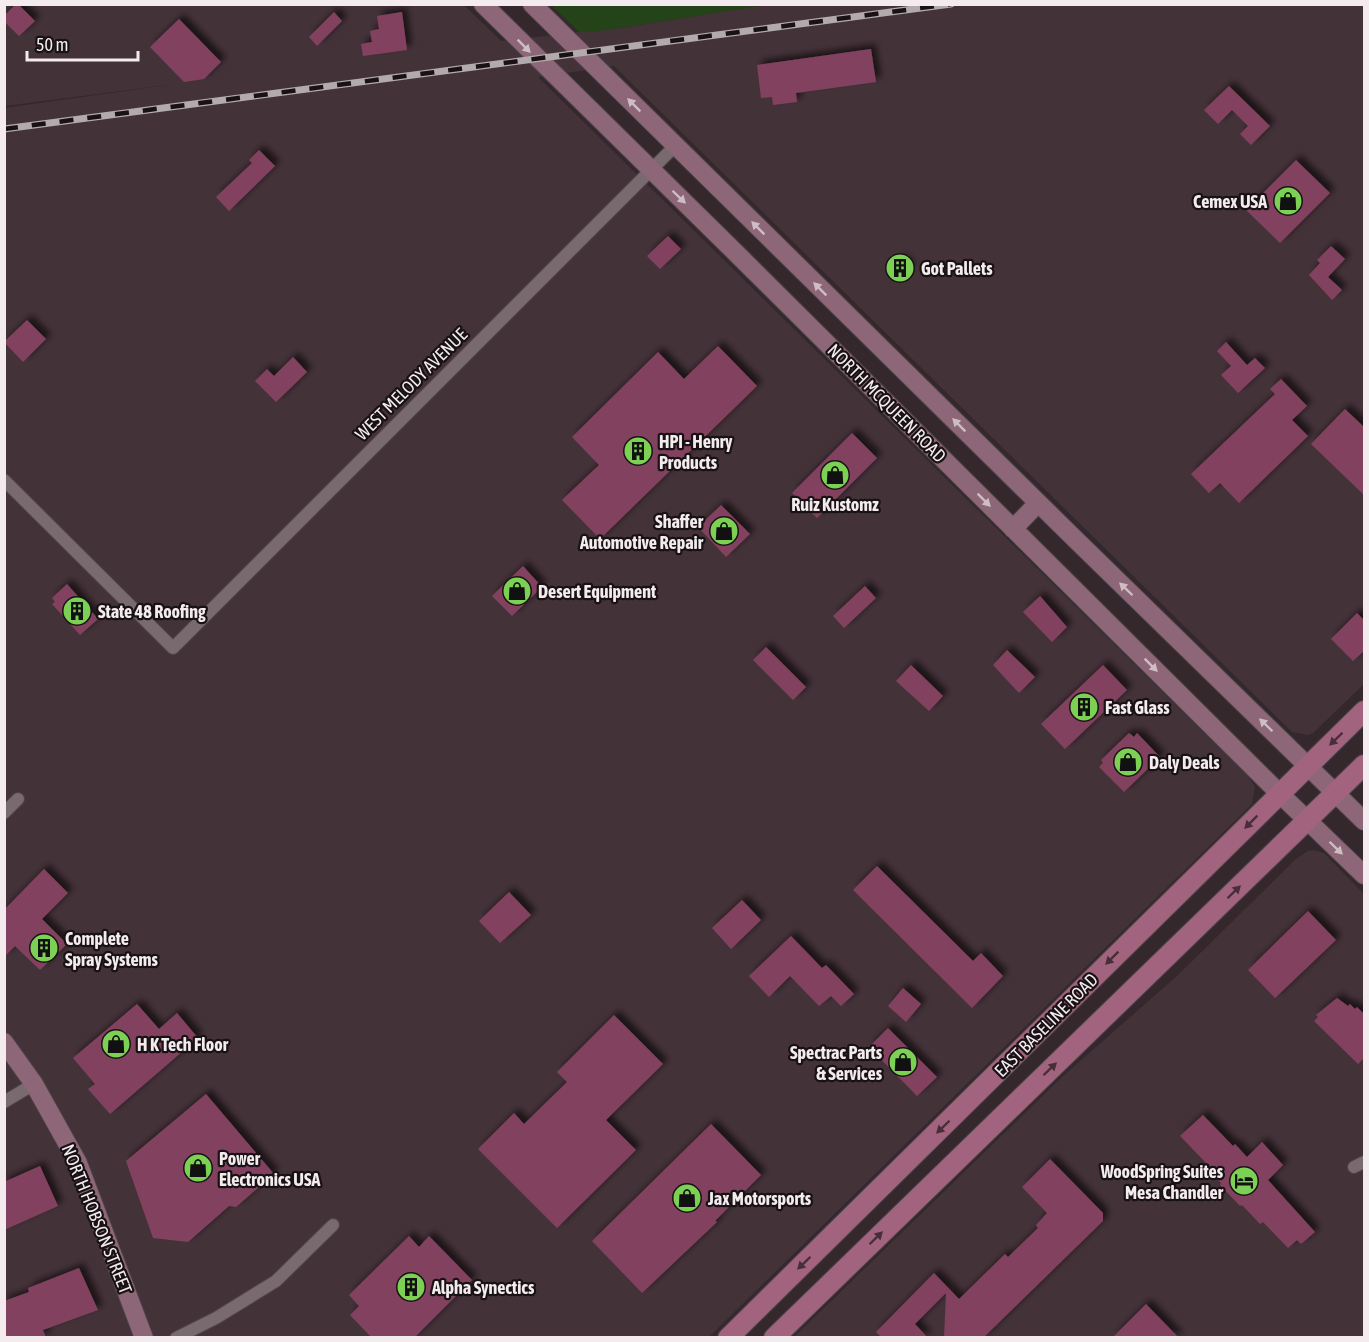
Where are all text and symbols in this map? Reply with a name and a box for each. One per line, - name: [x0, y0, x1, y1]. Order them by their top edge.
- scale bar: [27, 24, 138, 62]
- text: 50 m: [36, 34, 68, 55]
- one-way arrow: [517, 38, 531, 52]
- one-way arrow: [627, 98, 641, 112]
- shop icon: Cemex USA: [1272, 185, 1304, 217]
- one-way arrow: [671, 190, 686, 204]
- place label: Cemex USA: [1193, 191, 1267, 212]
- one-way arrow: [751, 221, 765, 235]
- building icon: Got Pallets: [884, 252, 916, 284]
- place label: Got Pallets: [921, 258, 993, 279]
- one-way arrow: [813, 282, 827, 296]
- street label: WEST MELODY AVENUE: [351, 324, 471, 444]
- street label: NORTH MCQUEEN ROAD: [824, 340, 950, 466]
- one-way arrow: [952, 419, 966, 433]
- place label: HPI - Henry Products: [659, 431, 733, 473]
- building icon: HPI - Henry Products: [622, 435, 654, 467]
- shop icon: Ruiz Kustomz: [819, 459, 851, 491]
- one-way arrow: [977, 493, 991, 507]
- place label: Ruiz Kustomz: [791, 494, 879, 515]
- place label: Shaffer Automotive Repair: [579, 511, 704, 553]
- shop icon: Shaffer Automotive Repair: [708, 515, 740, 547]
- shop icon: Desert Equipment: [501, 575, 533, 607]
- place label: Desert Equipment: [538, 581, 657, 602]
- one-way arrow: [1120, 583, 1134, 597]
- building icon: State 48 Roofing: [61, 595, 93, 627]
- place label: State 48 Roofing: [98, 601, 206, 622]
- one-way arrow: [1143, 658, 1157, 672]
- building icon: Fast Glass: [1068, 691, 1100, 723]
- place label: Fast Glass: [1105, 697, 1170, 718]
- one-way arrow: [1259, 719, 1273, 733]
- one-way arrow: [1330, 731, 1344, 745]
- shop icon: Daly Deals: [1112, 746, 1144, 778]
- place label: Daly Deals: [1149, 752, 1220, 773]
- one-way arrow: [1245, 814, 1259, 828]
- one-way arrow: [1329, 840, 1343, 854]
- one-way arrow: [1226, 885, 1241, 899]
- place label: Complete Spray Systems: [65, 928, 159, 970]
- building icon: Complete Spray Systems: [28, 932, 60, 964]
- one-way arrow: [1106, 951, 1120, 965]
- street label: EAST BASELINE ROAD: [990, 969, 1102, 1081]
- shop icon: H K Tech Floor: [100, 1028, 132, 1060]
- place label: H K Tech Floor: [137, 1034, 229, 1055]
- place label: Spectrac Parts & Services: [790, 1042, 883, 1084]
- shop icon: Spectrac Parts & Services: [887, 1046, 919, 1078]
- one-way arrow: [1042, 1063, 1056, 1077]
- one-way arrow: [936, 1120, 951, 1134]
- street label: NORTH HOBSON STREET: [57, 1141, 137, 1297]
- place label: Power Electronics USA: [219, 1148, 320, 1190]
- shop icon: Power Electronics USA: [182, 1152, 214, 1184]
- place label: WoodSpring Suites Mesa Chandler: [1100, 1161, 1224, 1203]
- hotel icon: WoodSpring Suites Mesa Chandler: [1228, 1165, 1260, 1197]
- shop icon: Jax Motorsports: [671, 1182, 703, 1214]
- place label: Jax Motorsports: [707, 1188, 812, 1209]
- one-way arrow: [869, 1231, 884, 1245]
- one-way arrow: [797, 1256, 811, 1270]
- building icon: Alpha Synectics: [395, 1271, 427, 1303]
- place label: Alpha Synectics: [431, 1277, 535, 1298]

